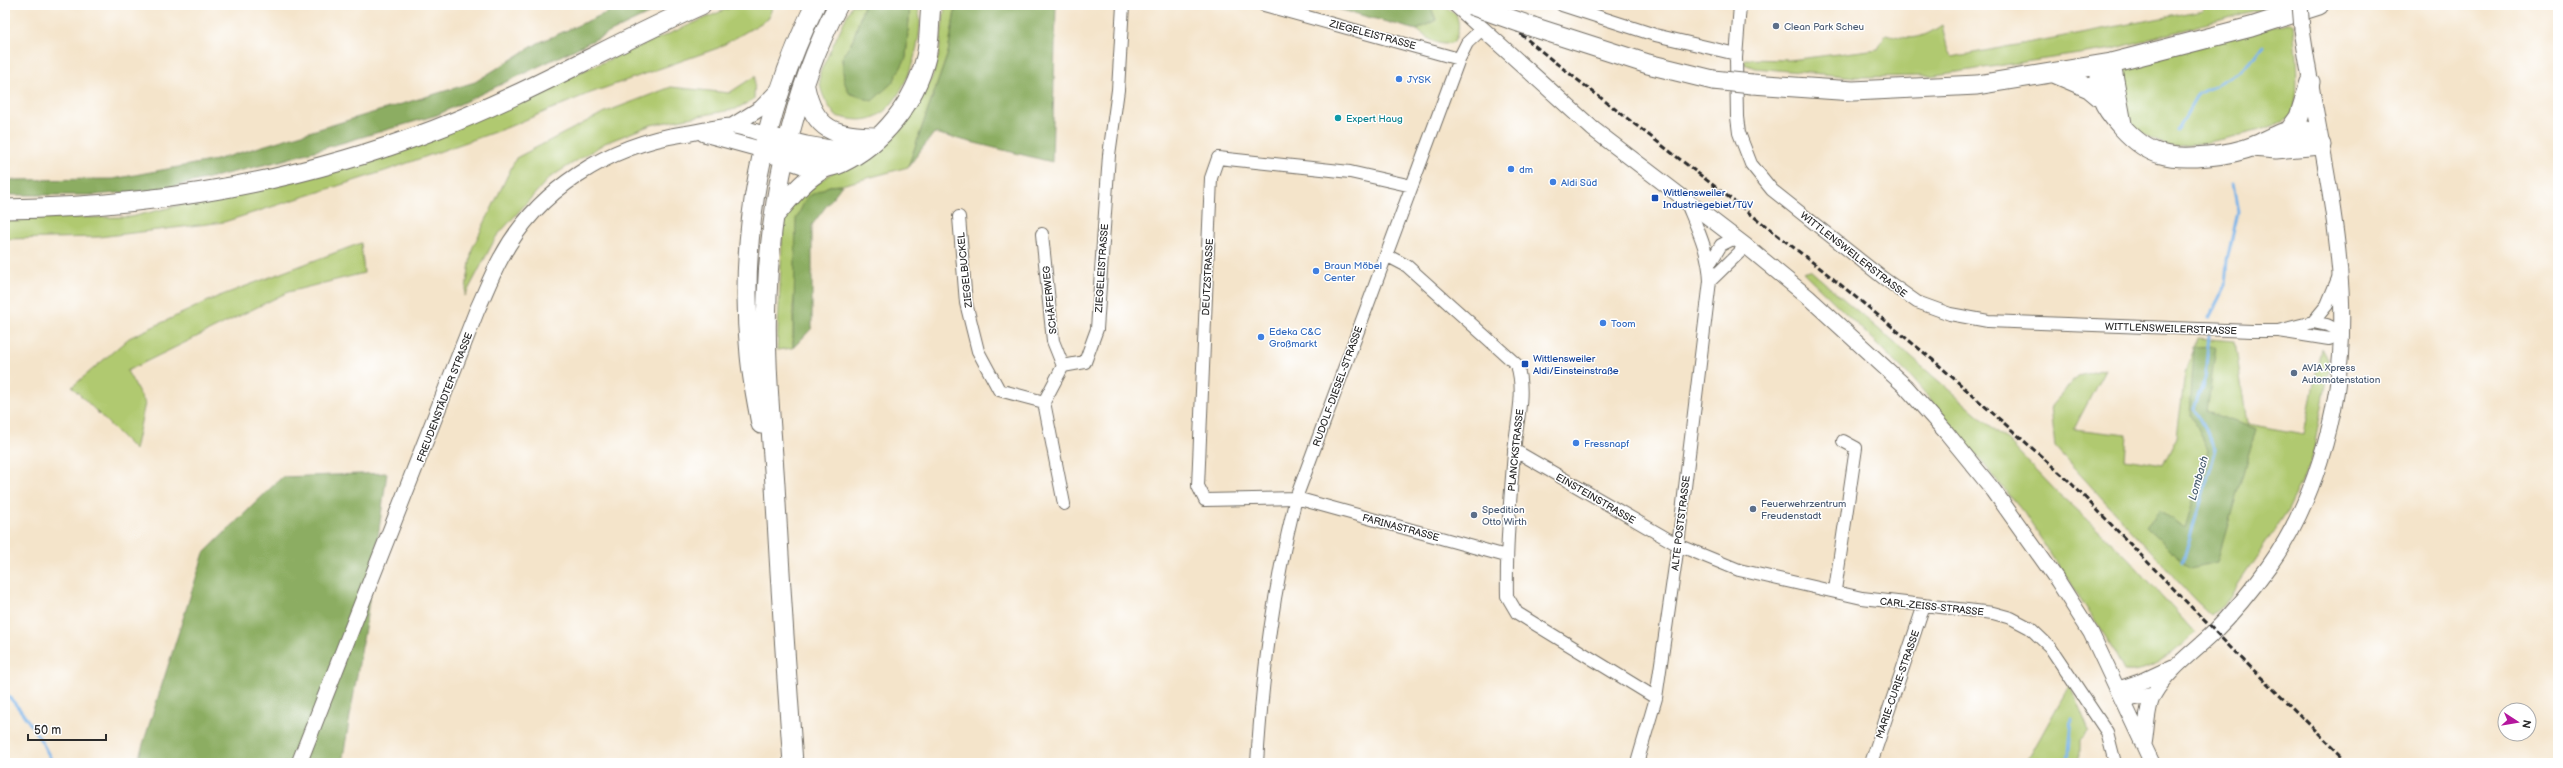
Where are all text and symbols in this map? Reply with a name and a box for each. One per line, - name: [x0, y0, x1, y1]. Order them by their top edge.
- street label: ZIEGELEISTRASSE: [1327, 17, 1418, 52]
- marker: Clean Park Scheu: [1771, 21, 1781, 31]
- place label: Clean Park Scheu: [1784, 21, 1864, 33]
- marker: JYSK: [1394, 74, 1404, 84]
- place label: JYSK: [1407, 74, 1431, 86]
- marker: Expert Haug: [1333, 113, 1343, 123]
- place label: Expert Haug: [1346, 113, 1403, 125]
- marker: dm: [1506, 164, 1516, 174]
- place label: dm: [1519, 164, 1533, 176]
- marker: Aldi Süd: [1548, 177, 1558, 187]
- place label: Aldi Süd: [1561, 177, 1598, 189]
- place label: Wittlensweiler Industriegebiet/TüV: [1663, 187, 1754, 211]
- marker: Wittlensweiler Industriegebiet/TüV: [1650, 193, 1660, 203]
- street label: WITTLENSWEILERSTRASSE: [1798, 209, 1909, 300]
- street label: ZIEGELEISTRASSE: [1093, 223, 1111, 314]
- street label: ZIEGELBUCKEL: [955, 231, 975, 309]
- street label: DEUTZSTRASSE: [1200, 238, 1216, 316]
- place label: Braun Möbel Center: [1324, 260, 1382, 284]
- street label: SCHÄFERWEG: [1040, 265, 1060, 335]
- marker: Braun Möbel Center: [1311, 266, 1321, 276]
- marker: Toom: [1598, 318, 1608, 328]
- place label: Toom: [1611, 318, 1636, 330]
- street label: WITTLENSWEILERSTRASSE: [2105, 321, 2238, 337]
- street label: RUDOLF-DIESEL-STRASSE: [1311, 324, 1366, 448]
- place label: Edeka C&C Großmarkt: [1269, 326, 1321, 350]
- street label: FREUDENSTÄDTER STRASSE: [415, 330, 475, 464]
- marker: Edeka C&C Großmarkt: [1256, 332, 1266, 342]
- place label: Wittlensweiler Aldi/Einsteinstraße: [1533, 353, 1619, 377]
- marker: Wittlensweiler Aldi/Einsteinstraße: [1520, 359, 1530, 369]
- place label: AVIA Xpress Automatenstation: [2302, 362, 2381, 386]
- marker: AVIA Xpress Automatenstation: [2289, 368, 2299, 378]
- street label: PLANCKSTRASSE: [1506, 408, 1526, 492]
- marker: Fressnapf: [1571, 438, 1581, 448]
- place label: Fressnapf: [1584, 438, 1629, 450]
- water label: Lombach: [2186, 454, 2211, 502]
- street label: EINSTEINSTRASSE: [1553, 471, 1638, 527]
- street label: ALTE POSTSTRASSE: [1669, 474, 1693, 571]
- place label: Feuerwehrzentrum Freudenstadt: [1761, 498, 1846, 522]
- place label: Spedition Otto Wirth: [1482, 504, 1527, 528]
- marker: Feuerwehrzentrum Freudenstadt: [1748, 504, 1758, 514]
- marker: Spedition Otto Wirth: [1469, 510, 1479, 520]
- street label: FARINASTRASSE: [1361, 512, 1441, 544]
- street label: CARL-ZEISS-STRASSE: [1879, 596, 1985, 618]
- street label: MARIE-CURIE-STRASSE: [1874, 628, 1922, 740]
- north arrow: [2497, 702, 2537, 742]
- scale bar: [28, 716, 106, 742]
- text: N: [2519, 719, 2534, 729]
- text: 50 m: [34, 723, 61, 738]

